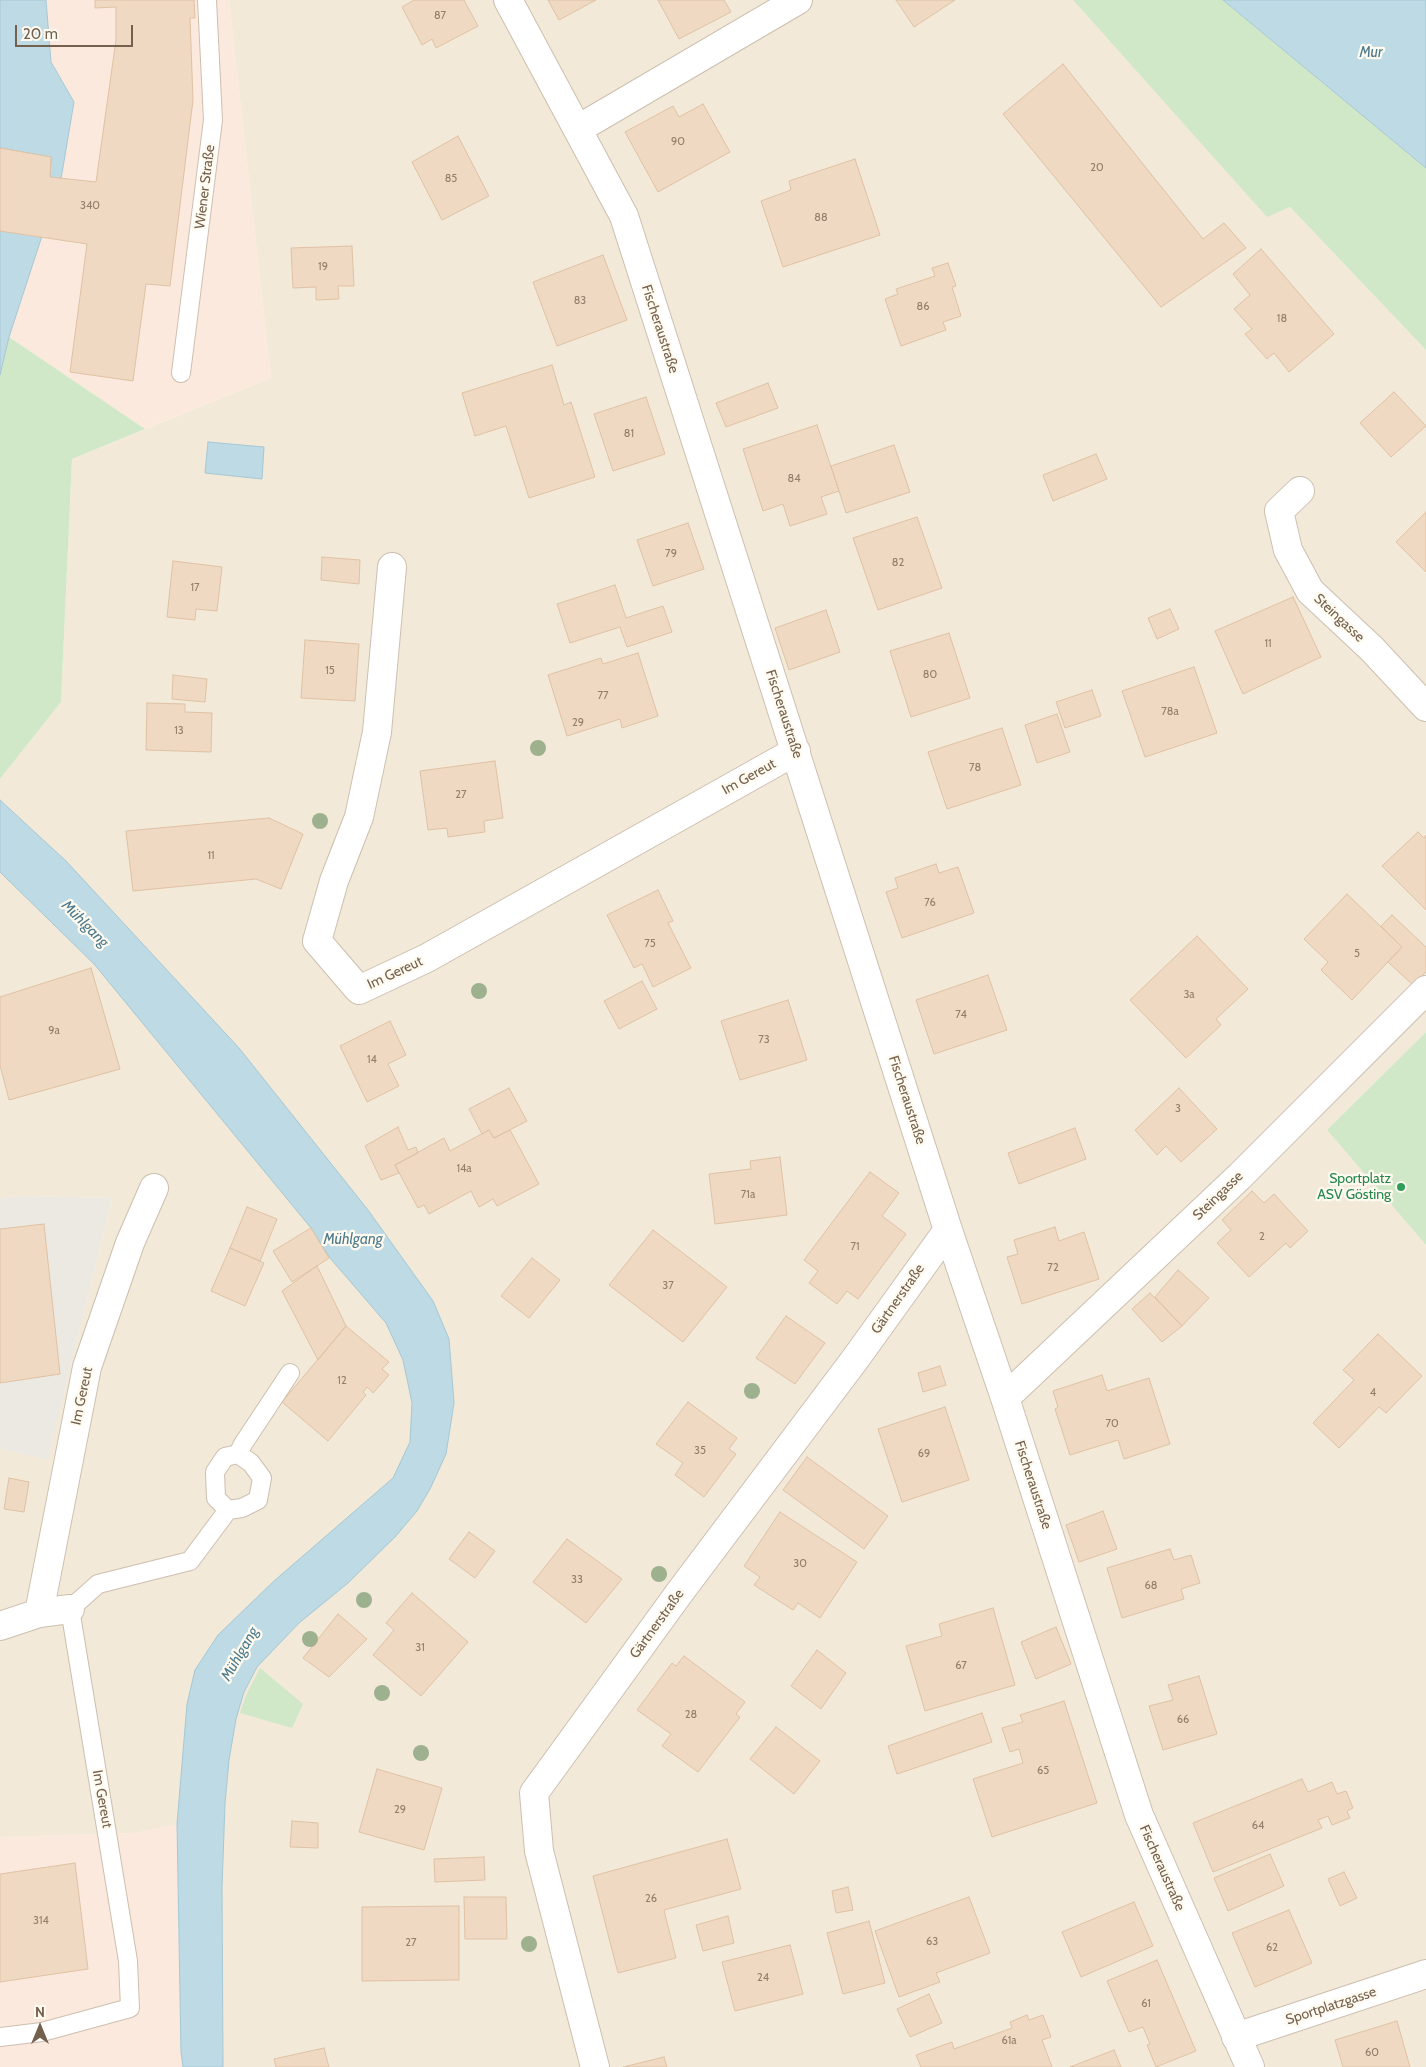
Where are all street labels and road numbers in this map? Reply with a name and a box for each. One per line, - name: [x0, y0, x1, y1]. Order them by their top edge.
- street label: Wiener Straße: [191, 144, 219, 230]
- street label: Fischeraustraße: [638, 283, 682, 375]
- street label: Steingasse: [1310, 590, 1368, 646]
- street label: Fischeraustraße: [762, 668, 806, 760]
- street label: Im Gereut: [719, 755, 779, 799]
- street label: Im Gereut: [365, 953, 425, 993]
- street label: Fischeraustraße: [885, 1054, 929, 1146]
- street label: Steingasse: [1189, 1168, 1247, 1224]
- street label: Gärtnerstraße: [868, 1261, 928, 1337]
- street label: Im Gereut: [68, 1365, 96, 1427]
- street label: Fischeraustraße: [1011, 1439, 1055, 1531]
- street label: Gärtnerstraße: [626, 1586, 688, 1662]
- street label: Im Gereut: [89, 1769, 115, 1829]
- street label: Fischeraustraße: [1136, 1822, 1188, 1914]
- street label: Sportplatzgasse: [1284, 1983, 1378, 2029]

